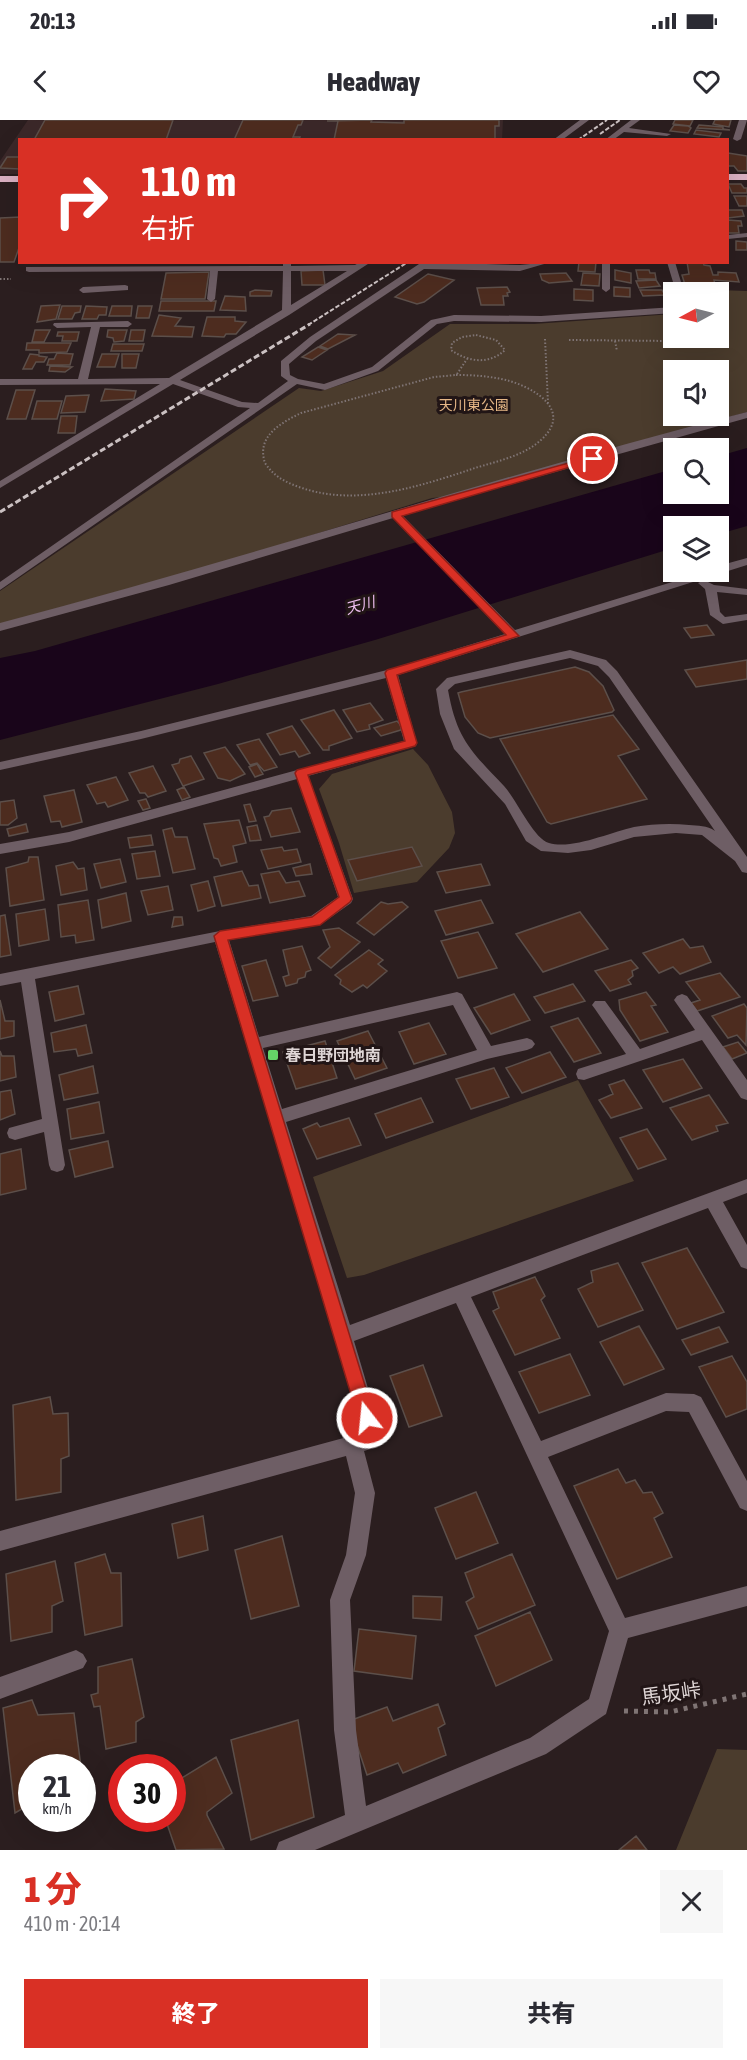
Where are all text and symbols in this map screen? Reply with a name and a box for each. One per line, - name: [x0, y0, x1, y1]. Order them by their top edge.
- text: 20:13: [30, 8, 76, 34]
- icon: back: [24, 65, 57, 98]
- icon: heart: [690, 65, 723, 98]
- text: Headway: [327, 66, 420, 97]
- text: 110 m: [141, 157, 236, 205]
- icon: right: [42, 162, 120, 240]
- text: 右折: [141, 213, 195, 244]
- north arrow: [663, 282, 729, 348]
- map controls: [663, 282, 729, 582]
- button: sound: [663, 360, 729, 426]
- park label: 天川東公園: [439, 397, 509, 413]
- pin: [567, 433, 618, 484]
- button: search: [663, 438, 729, 504]
- icon: arrive: [576, 442, 609, 475]
- button: layers: [663, 516, 729, 582]
- water label: 天川: [343, 592, 379, 617]
- place label: 春日野団地南: [285, 1046, 381, 1064]
- marker: 春日野団地南: [266, 1048, 280, 1062]
- position arrow: [335, 1386, 399, 1450]
- street label: 馬坂峠: [640, 1677, 702, 1709]
- speed limit sign: 30: [108, 1754, 186, 1832]
- text: 21: [43, 1769, 71, 1803]
- text: km/h: [42, 1800, 72, 1817]
- text: 1 分: [24, 1868, 82, 1910]
- button: close: [660, 1870, 723, 1933]
- text: 410 m · 20:14: [24, 1912, 121, 1935]
- button: 終了: [24, 1979, 368, 2048]
- button: 共有: [380, 1979, 723, 2048]

